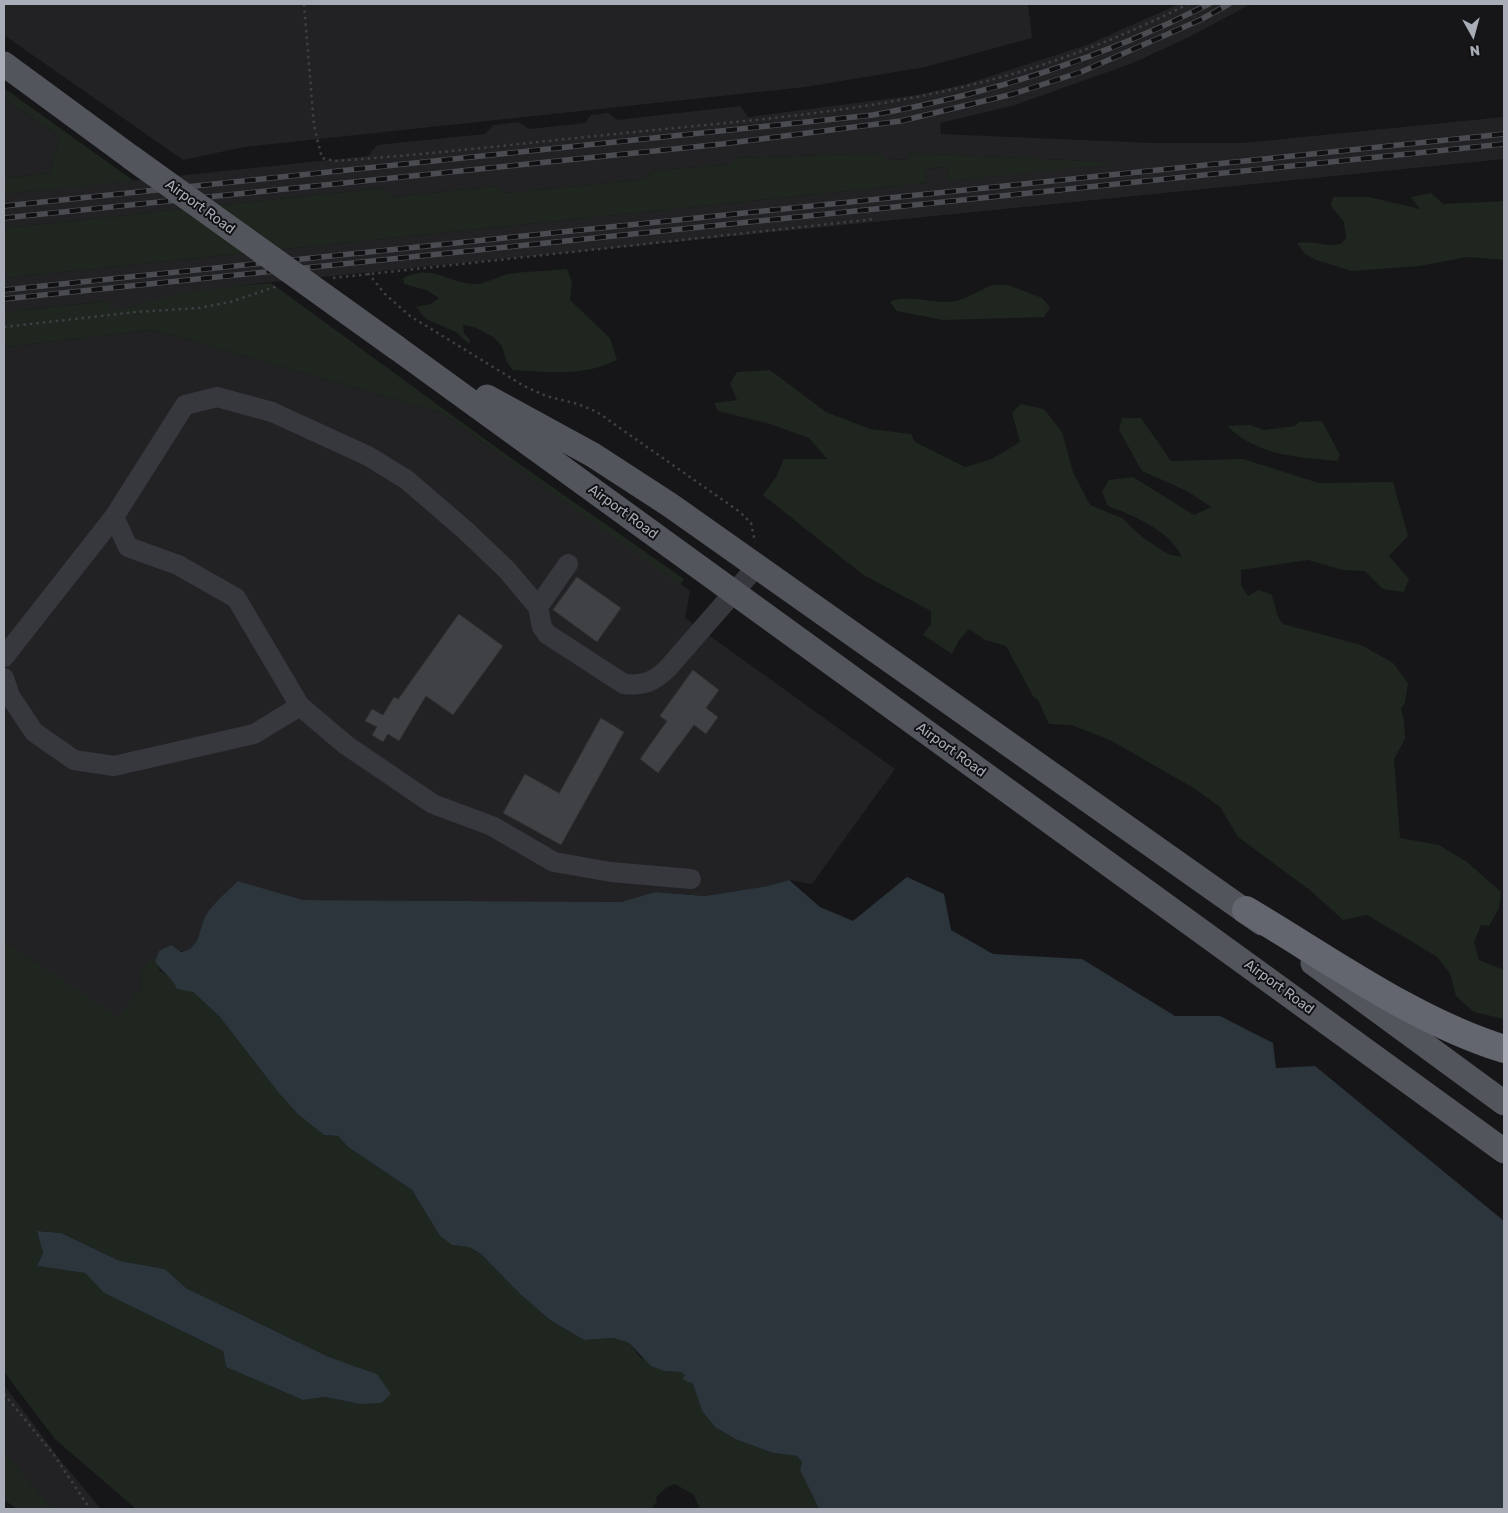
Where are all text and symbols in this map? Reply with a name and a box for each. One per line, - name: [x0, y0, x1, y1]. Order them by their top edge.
- north arrow: [1448, 10, 1498, 60]
- text: N: [1469, 41, 1481, 59]
- street label: Airport Road: [162, 176, 238, 238]
- street label: Airport Road: [585, 481, 661, 543]
- street label: Airport Road: [913, 719, 989, 781]
- street label: Airport Road: [1241, 956, 1317, 1018]

